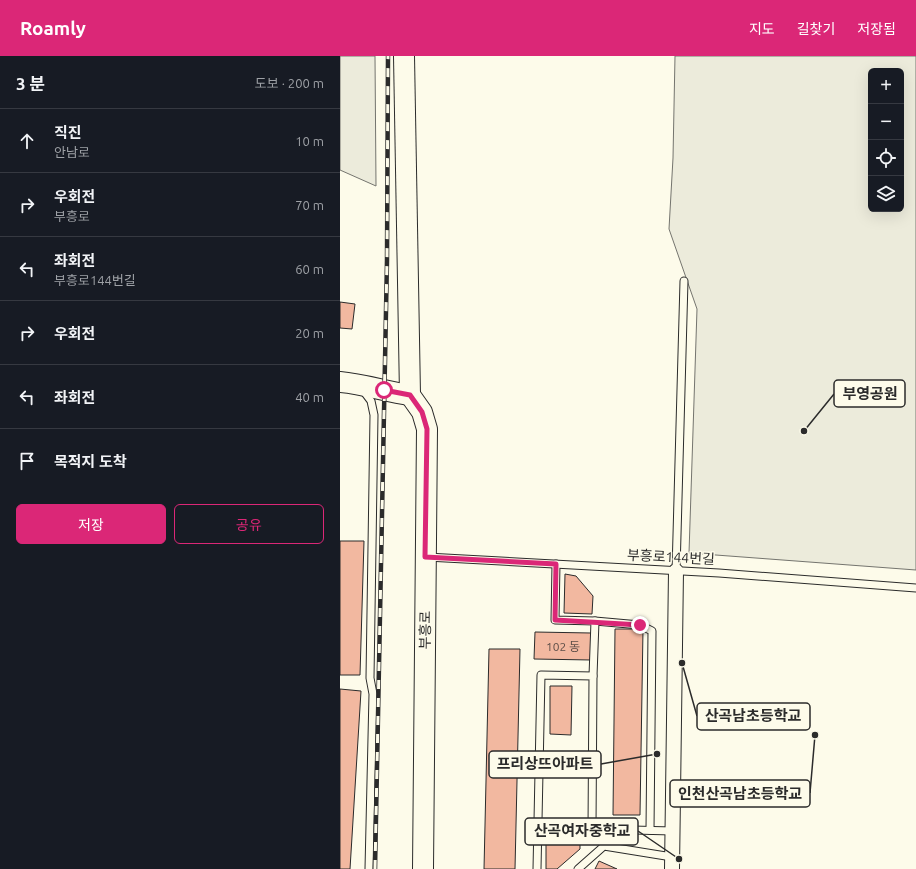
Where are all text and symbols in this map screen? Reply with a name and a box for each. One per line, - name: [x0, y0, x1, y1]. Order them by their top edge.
- text: Roamly: [20, 17, 86, 39]
- text: 지도: [749, 21, 775, 37]
- text: 길찾기: [797, 21, 835, 37]
- text: 저장됨: [857, 21, 896, 37]
- map controls: [868, 68, 904, 212]
- button: +: [868, 68, 904, 104]
- text: 3 분: [16, 74, 45, 93]
- text: 도보 · 200 m: [255, 76, 324, 90]
- button: −: [868, 104, 904, 140]
- text: 직진: [54, 124, 82, 141]
- icon: ahead: [16, 130, 38, 152]
- text: 10 m: [295, 134, 324, 148]
- button: locate: [868, 140, 904, 176]
- text: 안남로: [54, 145, 90, 159]
- button: layers: [868, 176, 904, 212]
- text: 우회전: [54, 188, 95, 205]
- icon: right: [16, 194, 38, 216]
- text: 70 m: [295, 198, 324, 212]
- text: 부흥로: [54, 209, 90, 223]
- text: 좌회전: [54, 252, 95, 269]
- icon: left: [16, 258, 38, 280]
- text: 60 m: [295, 262, 324, 276]
- text: 부흥로144번길: [54, 273, 136, 287]
- icon: right: [16, 322, 38, 344]
- text: 우회전: [54, 325, 95, 342]
- text: 20 m: [295, 326, 324, 340]
- callout: 부영공원: [834, 380, 905, 407]
- route start: [375, 381, 393, 399]
- text: 부영공원: [842, 385, 898, 402]
- icon: left: [16, 386, 38, 408]
- text: 좌회전: [54, 389, 95, 406]
- text: 40 m: [295, 390, 324, 404]
- icon: arrive: [16, 450, 38, 472]
- text: 목적지 도착: [54, 453, 127, 470]
- button: 저장: [16, 504, 166, 544]
- button: 공유: [174, 504, 324, 544]
- street label: 부흥로144번길: [627, 547, 715, 567]
- street label: 부흥로: [417, 610, 433, 649]
- route end: [631, 616, 649, 634]
- house number: 102 동: [546, 640, 580, 653]
- callout: 산곡남초등학교: [697, 703, 810, 730]
- text: 산곡남초등학교: [705, 707, 801, 724]
- callout: 프리상뜨아파트: [489, 751, 601, 778]
- text: 프리상뜨아파트: [497, 755, 593, 772]
- callout: 인천산곡남초등학교: [670, 780, 810, 807]
- text: 인천산곡남초등학교: [678, 785, 802, 802]
- callout: 산곡여자중학교: [525, 818, 638, 845]
- text: 산곡여자중학교: [534, 822, 630, 839]

